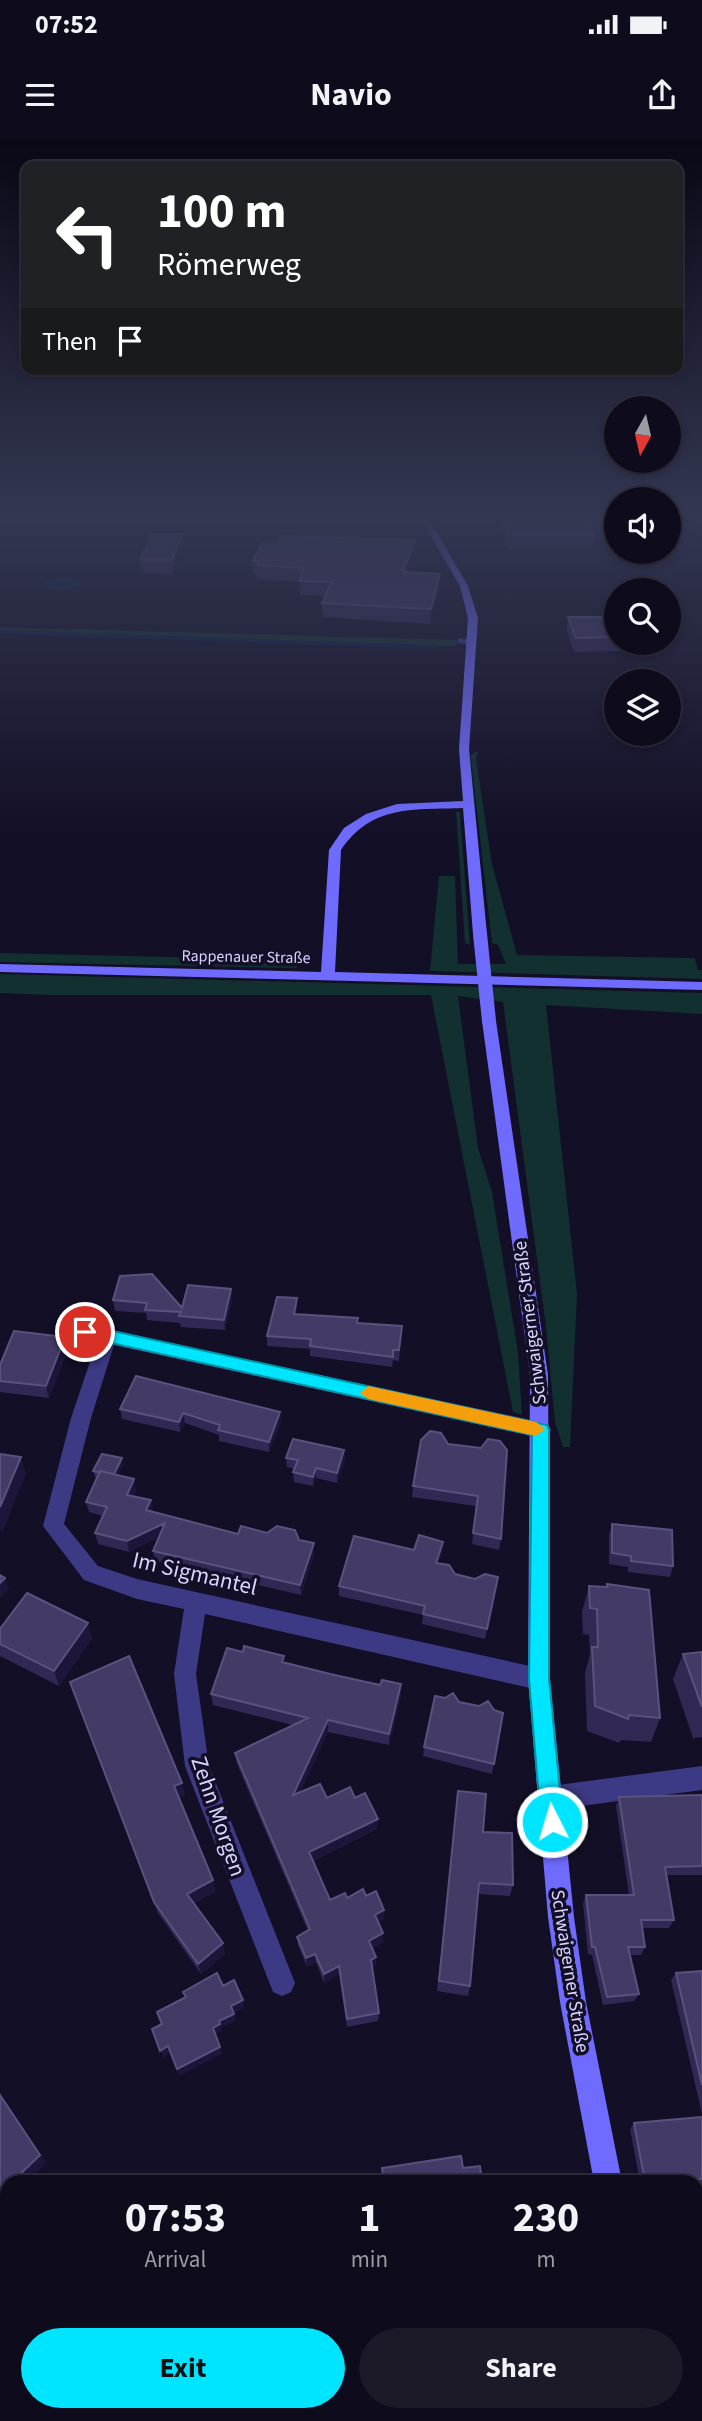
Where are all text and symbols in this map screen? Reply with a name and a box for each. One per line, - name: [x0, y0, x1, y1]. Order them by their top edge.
- text: 07:52: [35, 6, 98, 43]
- text: Navio: [310, 72, 392, 118]
- icon: menu: [21, 76, 59, 114]
- icon: share: [643, 76, 681, 114]
- text: 100 m: [157, 177, 286, 247]
- icon: left: [42, 189, 133, 280]
- text: Römerweg: [157, 242, 301, 288]
- icon: arrive: [111, 322, 149, 360]
- text: Then: [42, 323, 97, 360]
- north arrow: [604, 396, 681, 472]
- map controls: [604, 396, 681, 746]
- button: sound: [604, 487, 681, 564]
- button: search: [604, 578, 681, 655]
- button: layers: [604, 669, 681, 746]
- street label: Rappenauer Straße: [181, 945, 311, 969]
- street label: Schwaigerner Straße: [507, 1239, 554, 1406]
- pin: [55, 1302, 115, 1362]
- icon: arrive: [66, 1313, 104, 1351]
- street label: Im Sigmantel: [129, 1543, 261, 1604]
- street label: Zehn Morgen: [183, 1752, 255, 1881]
- position arrow: [515, 1785, 589, 1859]
- street label: Schwaigerner Straße: [543, 1888, 596, 2055]
- text: 07:53: [125, 2188, 226, 2248]
- text: 1: [358, 2188, 380, 2248]
- text: 230: [513, 2188, 579, 2248]
- text: Arrival: [144, 2243, 206, 2276]
- text: min: [351, 2243, 388, 2276]
- text: m: [536, 2243, 556, 2276]
- button: Exit: [21, 2328, 345, 2408]
- button: Share: [359, 2328, 683, 2408]

